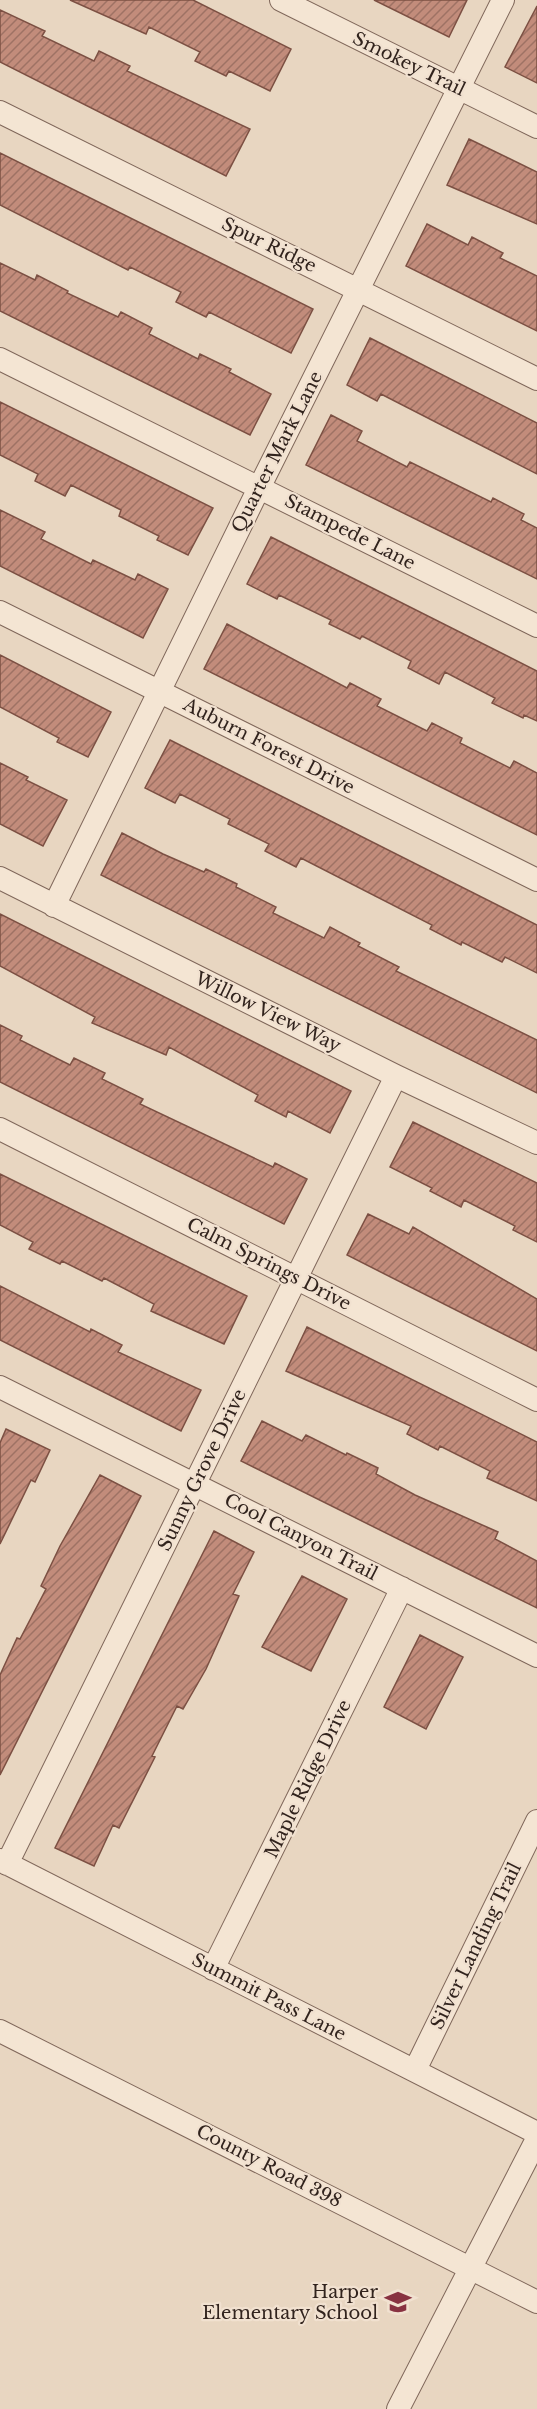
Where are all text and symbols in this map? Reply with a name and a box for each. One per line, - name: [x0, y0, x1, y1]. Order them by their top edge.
- street label: Smokey Trail: [349, 27, 469, 101]
- street label: Spur Ridge: [218, 213, 320, 277]
- street label: Quarter Mark Lane: [227, 368, 327, 536]
- street label: Stampede Lane: [281, 490, 419, 574]
- street label: Auburn Forest Drive: [179, 693, 358, 799]
- street label: Willow View Way: [191, 967, 345, 1057]
- street label: Calm Springs Drive: [183, 1213, 355, 1315]
- street label: Sunny Grove Drive: [153, 1386, 251, 1554]
- street label: Cool Canyon Trail: [221, 1489, 381, 1585]
- street label: Maple Ridge Drive: [260, 1696, 356, 1862]
- street label: Silver Landing Trail: [426, 1859, 526, 2033]
- street label: Summit Pass Lane: [188, 1949, 350, 2045]
- street label: County Road 398: [193, 2120, 345, 2212]
- place label: Harper Elementary School: [202, 2281, 378, 2324]
- school or university icon: Harper Elementary School: [383, 2287, 413, 2317]

